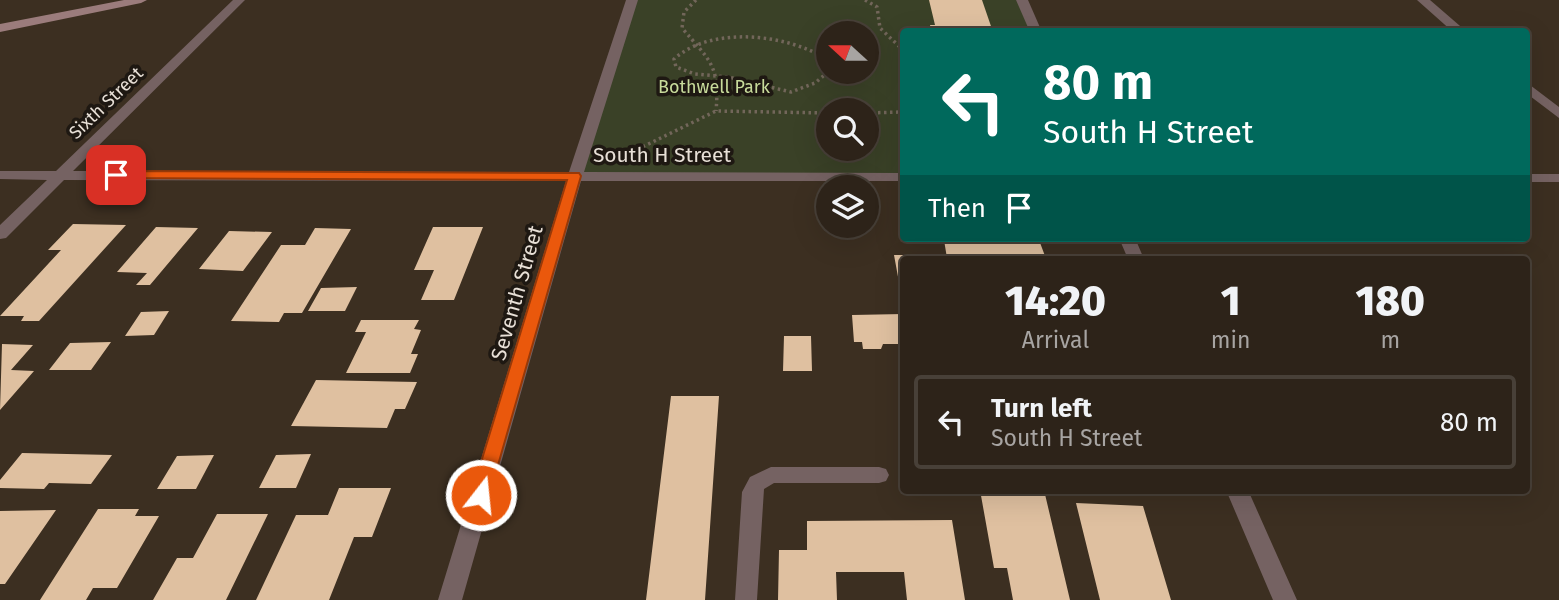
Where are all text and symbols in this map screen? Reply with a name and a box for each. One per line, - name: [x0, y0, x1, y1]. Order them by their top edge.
- north arrow: [816, 21, 878, 84]
- map controls: [816, 21, 879, 238]
- text: 80 m: [1043, 53, 1153, 112]
- icon: left: [928, 56, 1019, 147]
- street label: Sixth Street: [64, 62, 148, 144]
- park label: Bothwell Park: [658, 76, 771, 98]
- button: search: [816, 98, 879, 161]
- text: South H Street: [1043, 113, 1254, 151]
- street label: South H Street: [593, 142, 732, 168]
- pin: [86, 145, 146, 205]
- icon: arrive: [97, 156, 135, 194]
- button: layers: [816, 175, 879, 238]
- icon: arrive: [1000, 189, 1038, 227]
- text: Then: [928, 193, 986, 224]
- street label: Seventh Street: [485, 222, 549, 364]
- text: 14:20: [1005, 276, 1106, 326]
- text: 1: [1221, 276, 1241, 326]
- text: 180: [1355, 276, 1425, 326]
- text: Arrival: [1022, 326, 1089, 354]
- text: min: [1211, 326, 1251, 354]
- text: m: [1380, 326, 1400, 354]
- text: Turn left: [991, 393, 1092, 424]
- icon: left: [932, 403, 970, 441]
- text: 80 m: [1440, 407, 1498, 438]
- text: South H Street: [991, 424, 1142, 452]
- position arrow: [444, 458, 518, 532]

